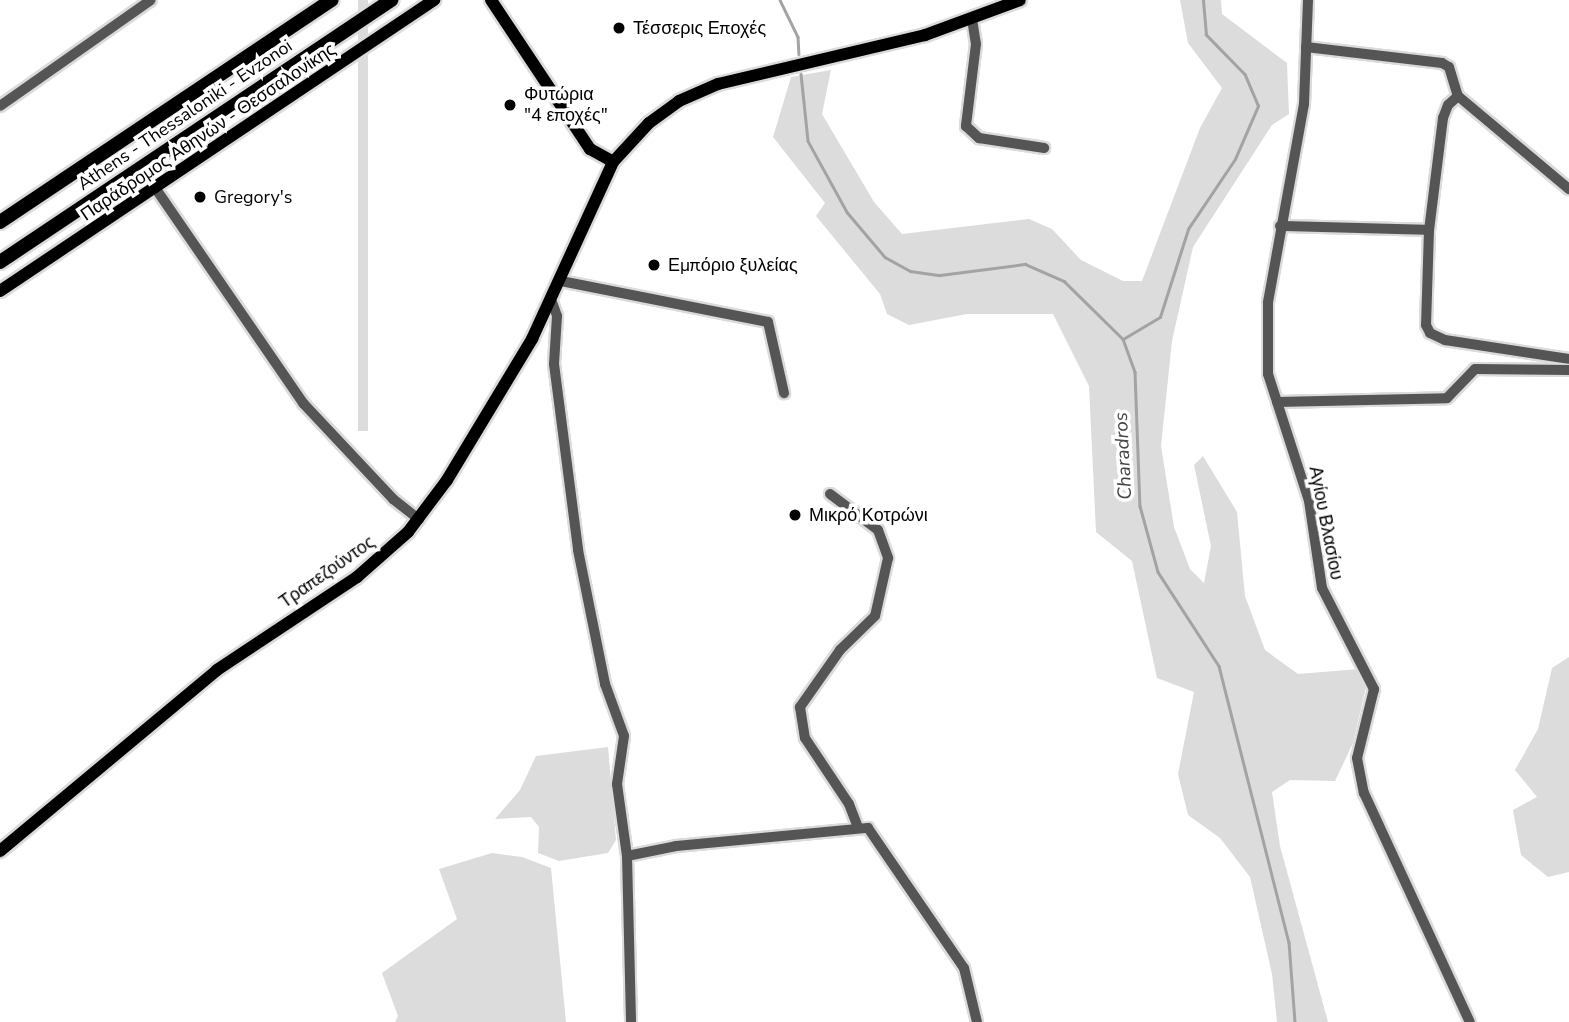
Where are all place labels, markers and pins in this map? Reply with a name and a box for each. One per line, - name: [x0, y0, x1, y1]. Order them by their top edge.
- place label: Τέσσερις Εποχές: [633, 17, 766, 39]
- marker: Τέσσερις Εποχές: [611, 20, 627, 36]
- place label: Φυτώρια "4 εποχές": [524, 84, 608, 126]
- marker: Φυτώρια "4 εποχές": [502, 97, 518, 113]
- place label: Gregory's: [214, 186, 292, 208]
- marker: Gregory's: [192, 189, 208, 205]
- place label: Εμπόριο ξυλείας: [668, 254, 798, 276]
- marker: Εμπόριο ξυλείας: [646, 257, 662, 273]
- place label: Μικρό Κοτρώνι: [809, 504, 928, 526]
- marker: Μικρό Κοτρώνι: [787, 507, 803, 523]

